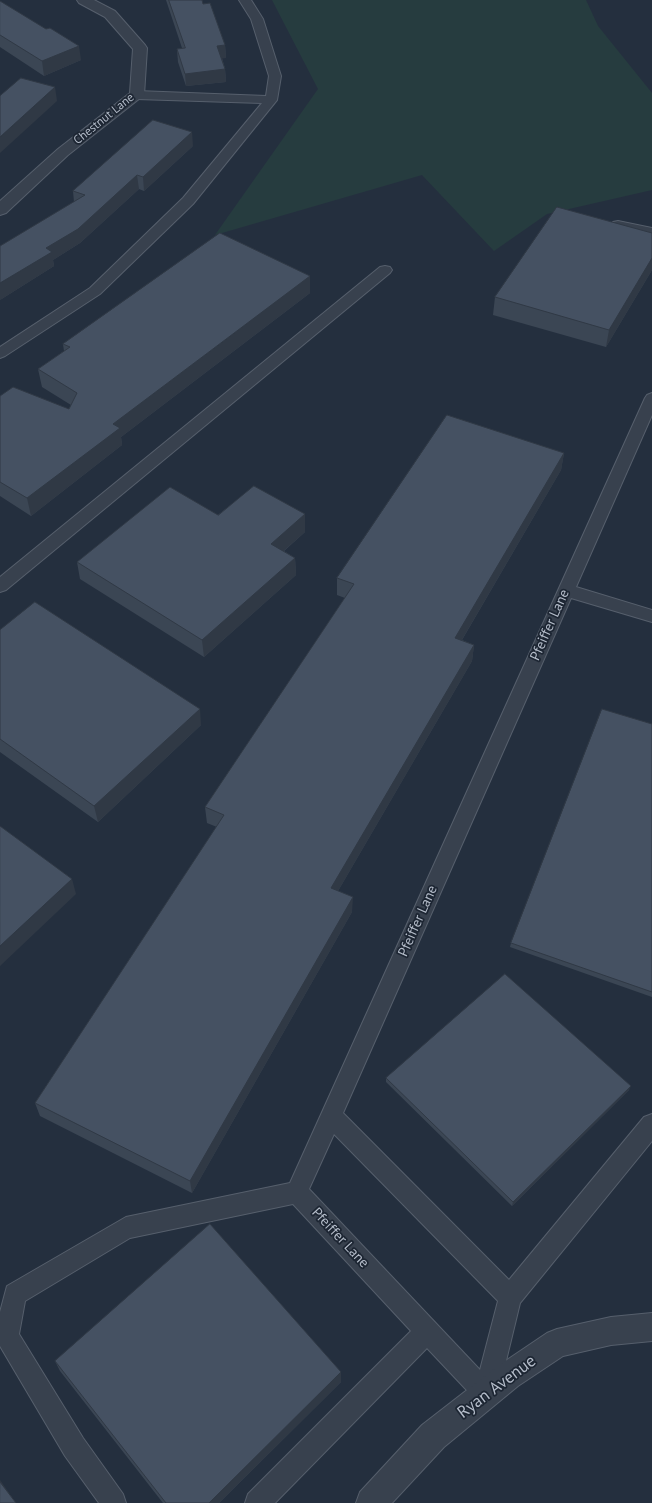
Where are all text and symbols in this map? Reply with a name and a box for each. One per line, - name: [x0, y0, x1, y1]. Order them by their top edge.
- street label: Chestnut Lane: [71, 90, 137, 148]
- street label: Pfeiffer Lane: [527, 587, 573, 663]
- street label: Pfeiffer Lane: [395, 883, 441, 959]
- street label: Pfeiffer Lane: [308, 1204, 372, 1272]
- street label: Ryan Avenue: [454, 1351, 540, 1423]

